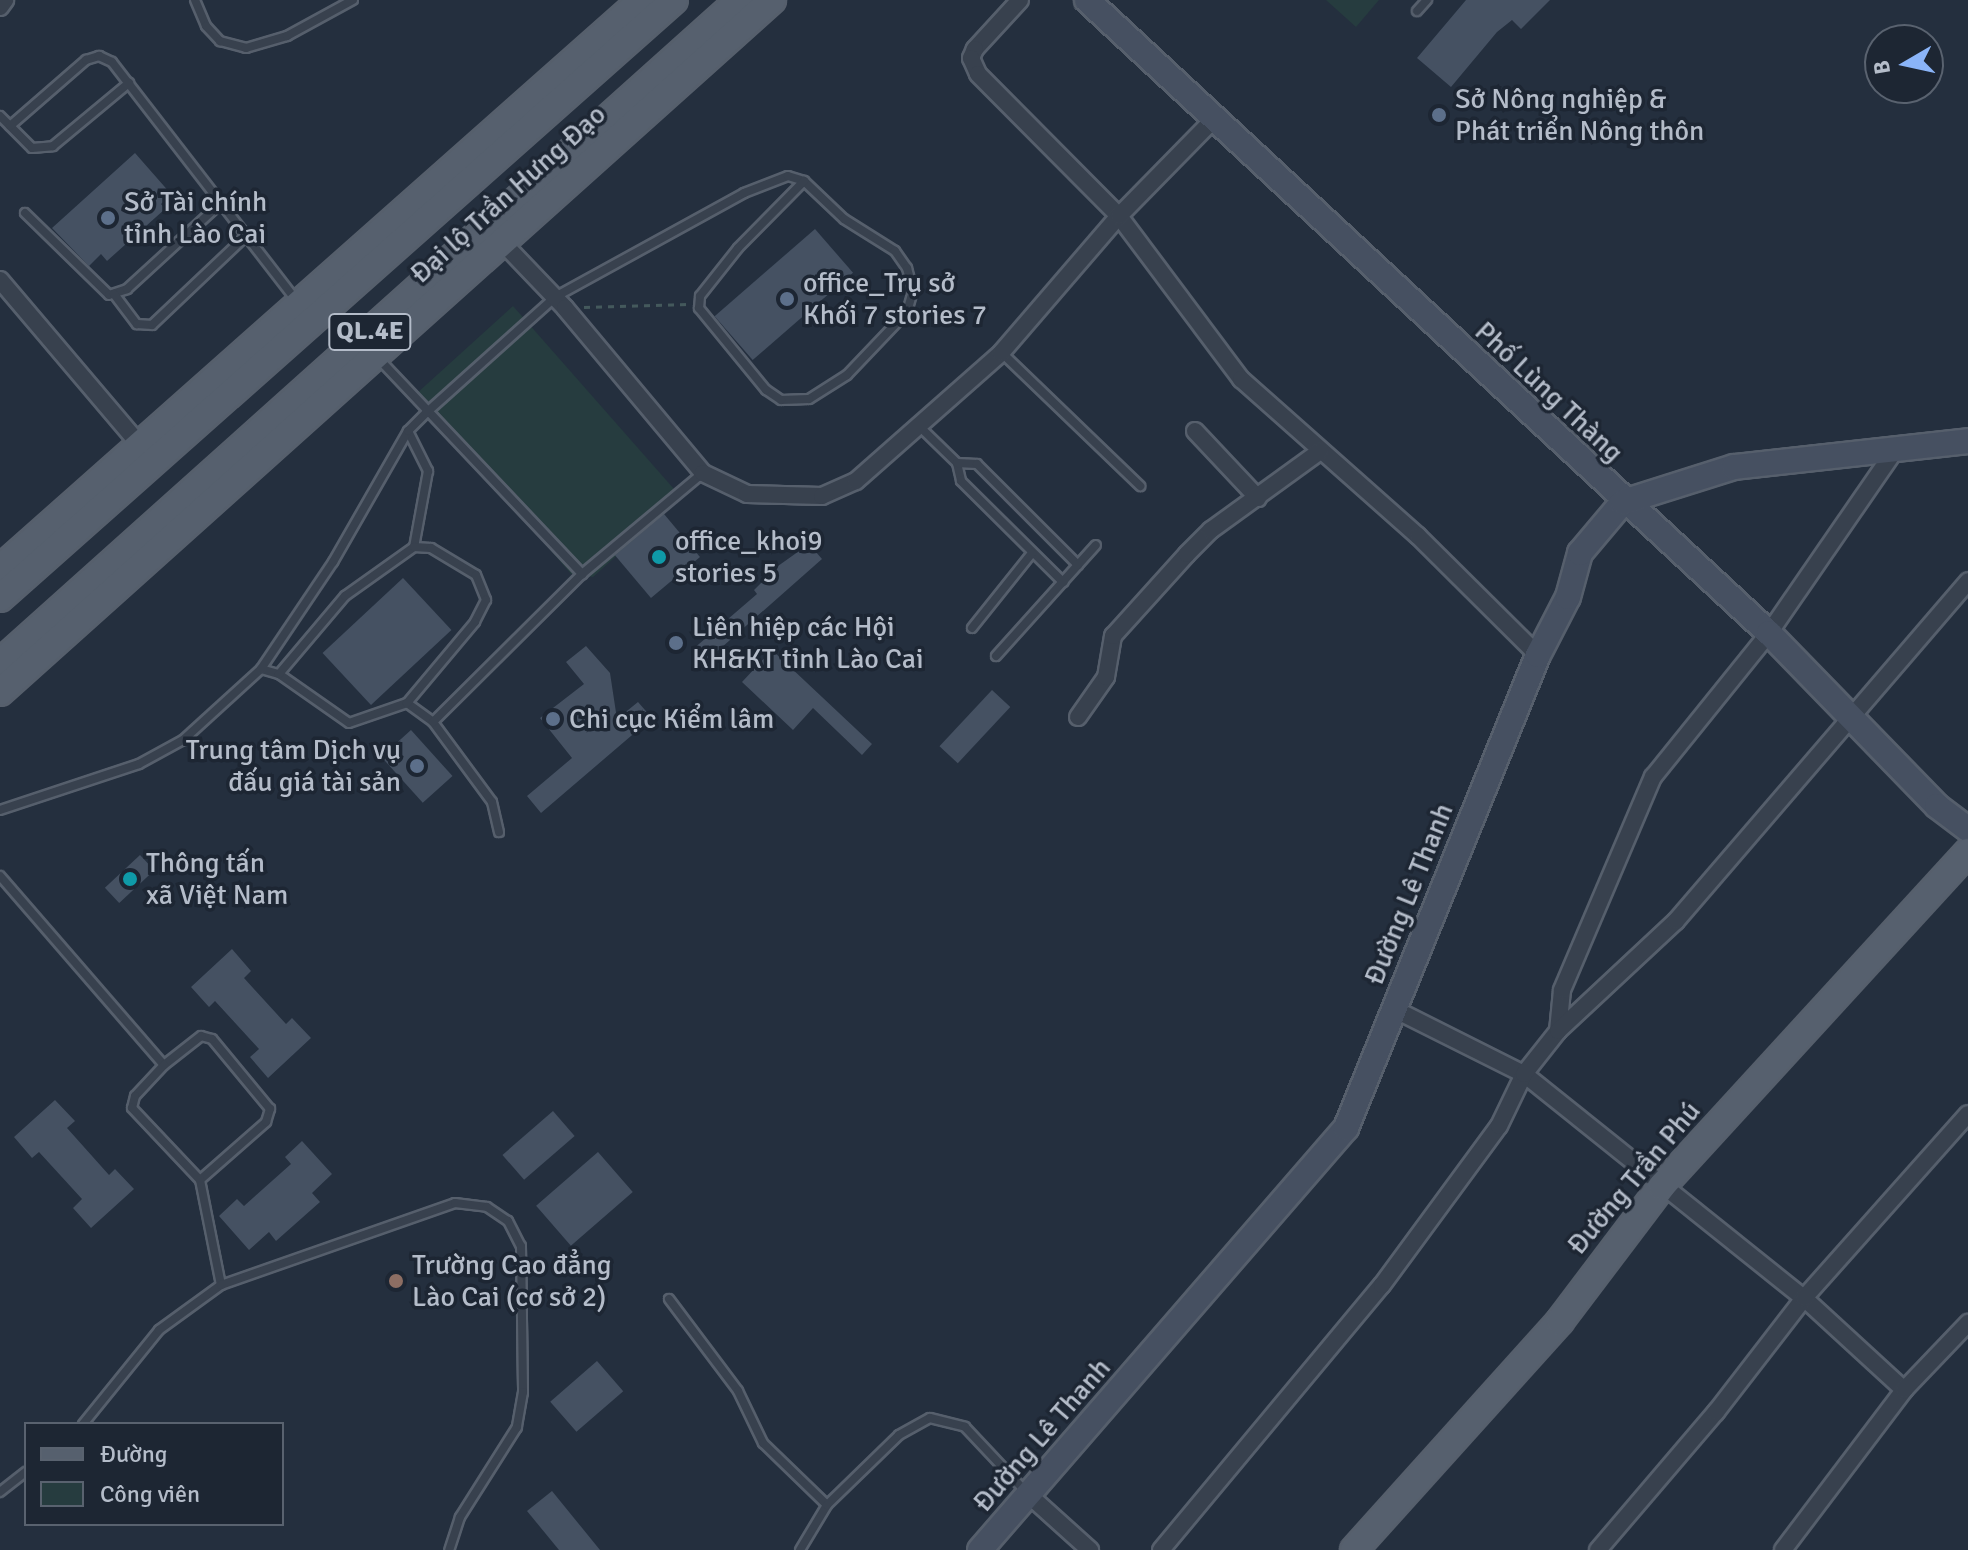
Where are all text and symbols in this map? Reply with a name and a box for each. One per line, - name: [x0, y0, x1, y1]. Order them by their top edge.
- north arrow: [1864, 24, 1944, 104]
- text: B: [1867, 59, 1896, 76]
- place label: Sở Nông nghiệp & Phát triển Nông thôn: [1455, 82, 1704, 148]
- street label: Đại lộ Trần Hưng Đạo: [404, 98, 612, 290]
- marker: Sở Nông nghiệp & Phát triển Nông thôn: [1430, 106, 1448, 124]
- place label: Sở Tài chính tỉnh Lào Cai: [124, 185, 267, 251]
- marker: Sở Tài chính tỉnh Lào Cai: [99, 209, 117, 227]
- place label: office_Trụ sở Khối 7 stories 7: [803, 266, 987, 332]
- marker: office_Trụ sở Khối 7 stories 7: [778, 290, 796, 308]
- road number: QL.4E: [328, 310, 412, 354]
- street label: Phố Lùng Thàng: [1468, 315, 1630, 469]
- place label: office_khoi9 stories 5: [675, 524, 823, 590]
- marker: office_khoi9 stories 5: [650, 548, 668, 566]
- place label: Liên hiệp các Hội KH&KT tỉnh Lào Cai: [692, 610, 924, 676]
- marker: Liên hiệp các Hội KH&KT tỉnh Lào Cai: [667, 634, 685, 652]
- place label: Chi cục Kiểm lâm: [569, 702, 774, 736]
- marker: Chi cục Kiểm lâm: [544, 710, 562, 728]
- place label: Trung tâm Dịch vụ đấu giá tài sản: [186, 733, 401, 799]
- marker: Trung tâm Dịch vụ đấu giá tài sản: [408, 757, 426, 775]
- street label: Đường Lê Thanh: [1357, 798, 1461, 990]
- place label: Thông tấn xã Việt Nam: [146, 846, 288, 912]
- marker: Thông tấn xã Việt Nam: [121, 870, 139, 888]
- street label: Đường Trần Phú: [1560, 1095, 1708, 1261]
- place label: Trường Cao đẳng Lào Cai (cơ sở 2): [412, 1248, 612, 1314]
- marker: Trường Cao đẳng Lào Cai (cơ sở 2): [387, 1272, 405, 1290]
- street label: Đường Lê Thanh: [966, 1351, 1118, 1519]
- legend: [24, 1422, 284, 1526]
- text: Đường: [100, 1439, 167, 1469]
- text: Công viên: [100, 1479, 200, 1509]

